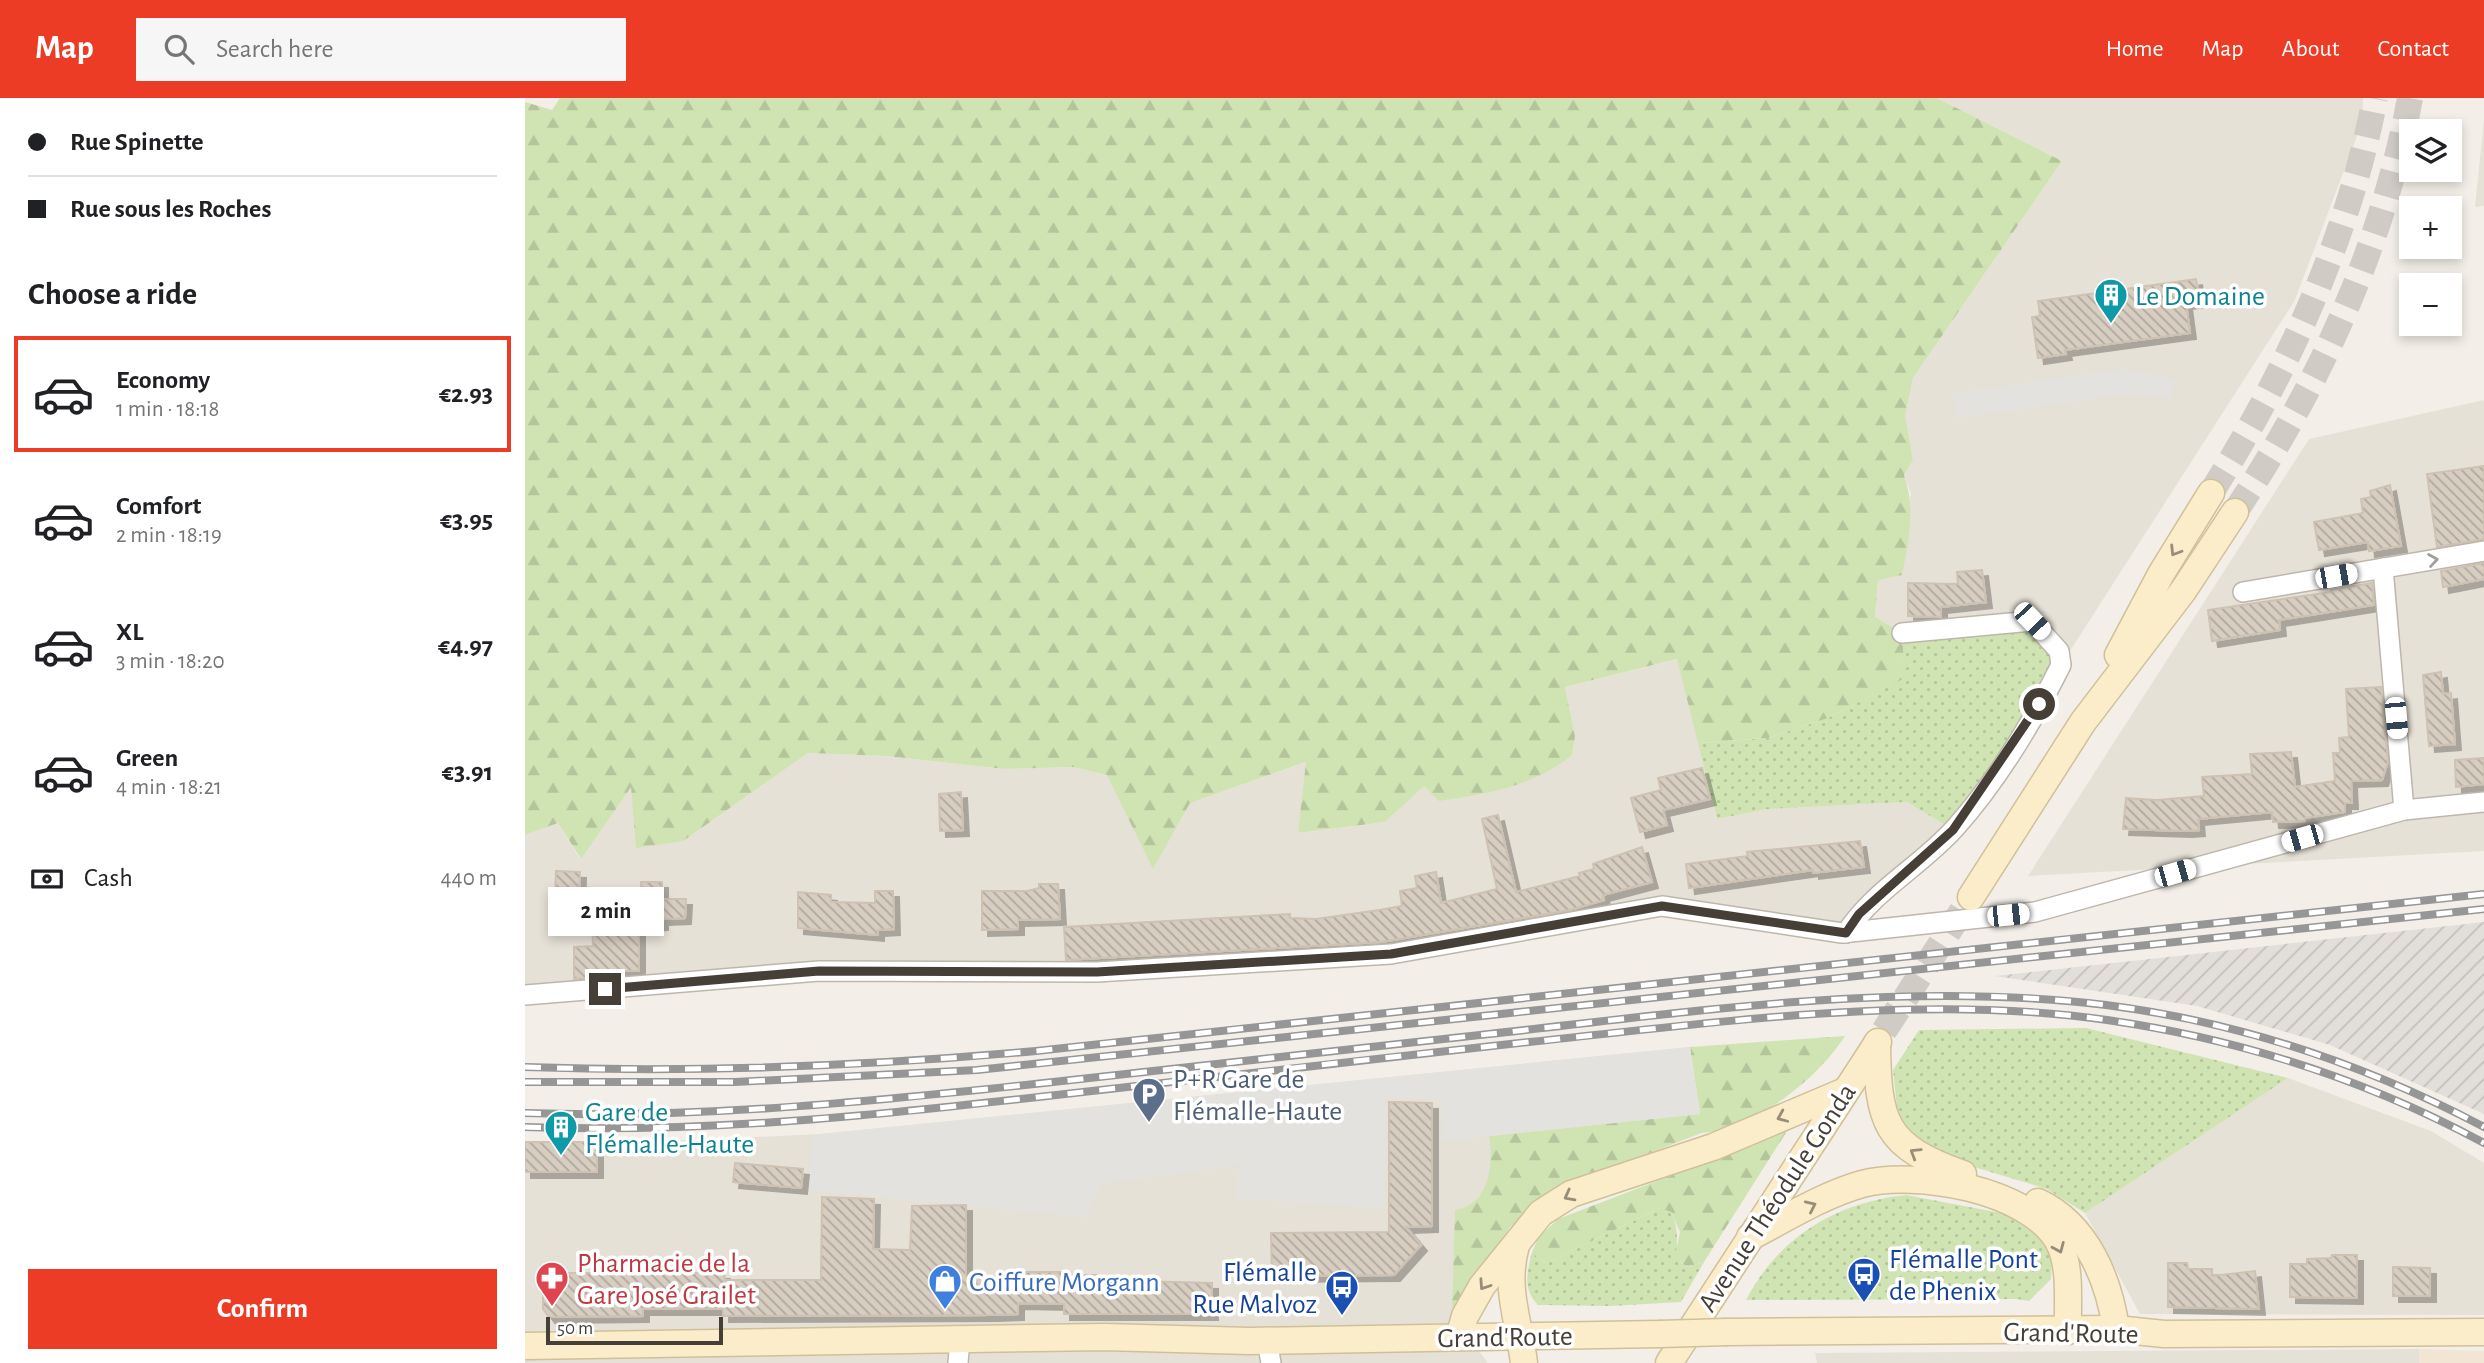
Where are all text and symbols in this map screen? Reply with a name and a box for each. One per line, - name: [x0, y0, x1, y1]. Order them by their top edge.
- search box: [136, 18, 626, 81]
- icon: search: [160, 30, 198, 68]
- text: Map: [35, 32, 94, 65]
- text: Search here: [216, 36, 334, 62]
- text: Home: [2106, 37, 2164, 61]
- text: Map: [2202, 37, 2244, 61]
- text: About: [2282, 37, 2339, 61]
- text: Contact: [2377, 37, 2449, 61]
- map controls: [2399, 119, 2462, 336]
- button: layers: [2399, 119, 2462, 182]
- text: Rue Spinette: [70, 129, 204, 155]
- text: Rue sous les Roches: [70, 196, 271, 222]
- button: +: [2399, 196, 2462, 259]
- button: −: [2399, 273, 2462, 336]
- building icon: Le Domaine: [2092, 276, 2130, 325]
- text: Choose a ride: [28, 278, 197, 310]
- place label: Le Domaine: [2135, 283, 2265, 311]
- icon: car: [32, 363, 95, 426]
- text: Economy: [116, 367, 210, 393]
- text: €2.93: [439, 381, 493, 407]
- text: 1 min · 18:18: [116, 398, 219, 421]
- icon: car: [32, 489, 95, 552]
- text: Comfort: [116, 493, 201, 519]
- text: €3.95: [440, 507, 493, 533]
- text: 2 min · 18:19: [116, 524, 222, 547]
- one-way arrow: [2171, 543, 2184, 556]
- one-way arrow: [2427, 553, 2439, 568]
- car: [2314, 562, 2359, 590]
- car: [2010, 599, 2055, 643]
- icon: car: [32, 615, 95, 678]
- text: XL: [116, 619, 143, 645]
- text: €4.97: [438, 633, 493, 659]
- text: 3 min · 18:20: [116, 650, 225, 673]
- route start: [2023, 688, 2055, 720]
- car: [2384, 696, 2409, 740]
- icon: car: [32, 741, 95, 804]
- text: Green: [116, 745, 178, 771]
- text: €3.91: [442, 759, 493, 785]
- text: 4 min · 18:21: [116, 776, 222, 799]
- car: [2279, 822, 2326, 854]
- car: [2152, 857, 2199, 889]
- icon: cash: [28, 860, 66, 898]
- text: Cash: [84, 865, 133, 891]
- text: 440 m: [441, 867, 497, 890]
- callout: 2 min: [547, 888, 663, 936]
- text: 2 min: [580, 900, 632, 923]
- car: [1987, 902, 2030, 928]
- route end: [589, 973, 621, 1005]
- place label: P+R Gare de Flémalle-Haute: [1173, 1066, 1342, 1126]
- parking icon: P+R Gare de Flémalle-Haute: [1130, 1075, 1168, 1124]
- street label: Avenue Théodule Gonda: [1694, 1079, 1862, 1317]
- place label: Gare de Flémalle-Haute: [585, 1099, 754, 1159]
- building icon: Gare de Flémalle-Haute: [542, 1108, 580, 1157]
- one-way arrow: [1777, 1109, 1789, 1123]
- one-way arrow: [1910, 1149, 1923, 1162]
- one-way arrow: [1564, 1188, 1576, 1202]
- one-way arrow: [1804, 1201, 1816, 1215]
- one-way arrow: [2051, 1241, 2065, 1253]
- place label: Flémalle Pont de Phenix: [1889, 1246, 2038, 1306]
- place label: Pharmacie de la Gare José Grailet: [577, 1250, 756, 1310]
- bus stop icon: Flémalle Pont de Phenix: [1845, 1255, 1883, 1304]
- pharmacy icon: Pharmacie de la Gare José Grailet: [533, 1259, 571, 1308]
- place label: Flémalle Rue Malvoz: [1192, 1259, 1317, 1319]
- shop icon: Coiffure Morgann: [926, 1262, 964, 1311]
- bus stop icon: Flémalle Rue Malvoz: [1323, 1268, 1361, 1317]
- button: Confirm: [28, 1269, 497, 1349]
- place label: Coiffure Morgann: [969, 1269, 1160, 1297]
- one-way arrow: [1479, 1278, 1492, 1291]
- scale bar: [546, 1314, 723, 1346]
- text: 50 m: [557, 1319, 593, 1338]
- street label: Grand'Route: [2003, 1319, 2139, 1349]
- street label: Grand'Route: [1437, 1323, 1573, 1353]

